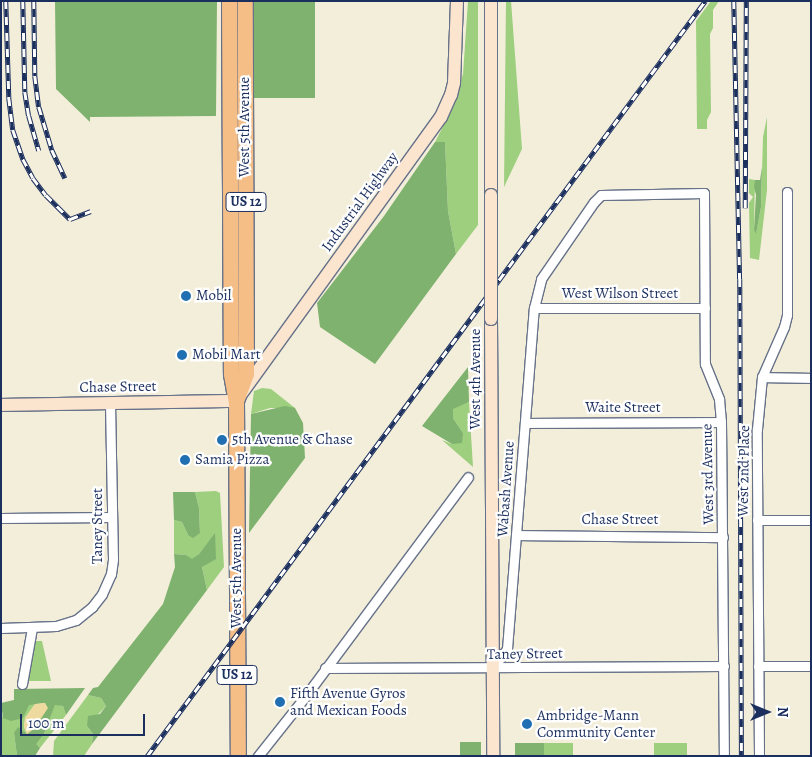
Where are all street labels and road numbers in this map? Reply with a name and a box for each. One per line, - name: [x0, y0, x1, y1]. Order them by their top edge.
- street label: West 5th Avenue: [236, 77, 254, 177]
- street label: Industrial Highway: [318, 149, 402, 255]
- road number: US 12: [225, 190, 267, 213]
- street label: West Wilson Street: [562, 285, 678, 303]
- street label: West 4th Avenue: [467, 329, 485, 429]
- street label: Chase Street: [79, 377, 157, 397]
- street label: Waite Street: [585, 399, 661, 417]
- street label: West 3rd Avenue: [698, 423, 718, 525]
- street label: West 2nd Place: [734, 425, 754, 517]
- street label: Wabash Avenue: [494, 440, 518, 538]
- street label: Taney Street: [89, 488, 107, 564]
- street label: Chase Street: [582, 511, 658, 529]
- street label: West 5th Avenue: [228, 528, 246, 628]
- street label: Taney Street: [487, 644, 563, 664]
- road number: US 12: [216, 664, 258, 686]

